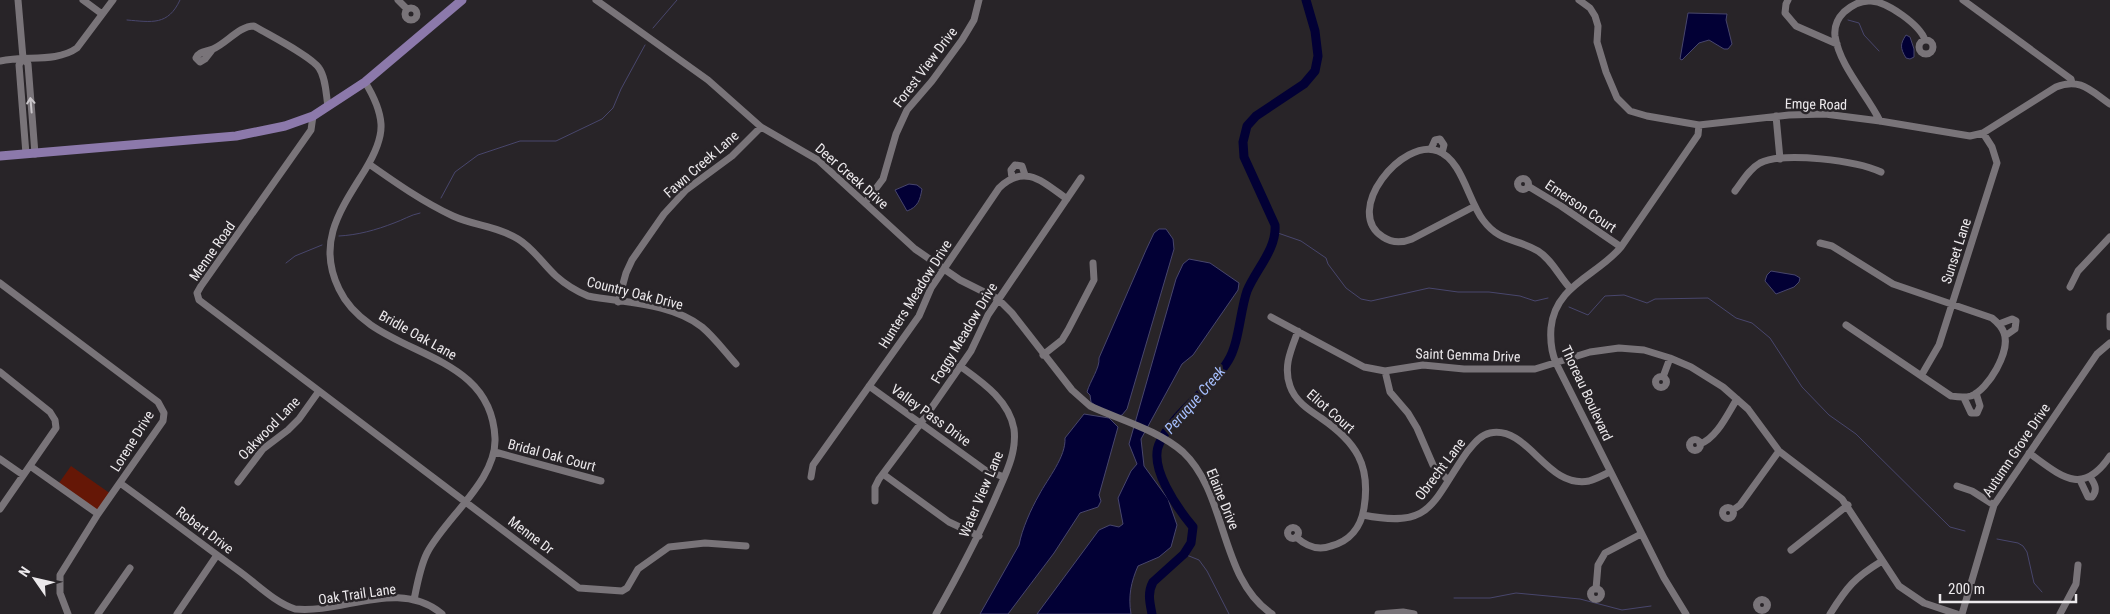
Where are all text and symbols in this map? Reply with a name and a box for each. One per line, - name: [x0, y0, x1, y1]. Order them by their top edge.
- street label: Forest View Drive: [890, 24, 961, 110]
- street label: Emge Road: [1785, 95, 1847, 113]
- one-way arrow: [27, 97, 36, 113]
- street label: Fawn Creek Lane: [660, 127, 742, 201]
- street label: Deer Creek Drive: [812, 140, 892, 212]
- street label: Emerson Court: [1542, 176, 1620, 236]
- street label: Sunset Lane: [1938, 216, 1974, 286]
- street label: Menne Road: [186, 218, 238, 284]
- street label: Hunters Meadow Drive: [875, 236, 955, 351]
- street label: Country Oak Drive: [585, 273, 685, 313]
- street label: Foggy Meadow Drive: [928, 279, 1001, 386]
- street label: Bridle Oak Lane: [376, 307, 460, 363]
- street label: Thoreau Boulevard: [1558, 343, 1616, 443]
- street label: Saint Gemma Drive: [1415, 345, 1521, 365]
- water label: Peruque Creek: [1161, 362, 1229, 437]
- street label: Valley Pass Drive: [888, 381, 974, 449]
- street label: Eliot Court: [1304, 386, 1358, 436]
- street label: Oakwood Lane: [235, 393, 303, 463]
- street label: Autumn Grove Drive: [1979, 400, 2053, 500]
- street label: Lorene Drive: [107, 407, 157, 474]
- street label: Obrecht Lane: [1412, 435, 1469, 503]
- street label: Bridal Oak Court: [506, 436, 598, 474]
- street label: Water View Lane: [956, 448, 1007, 539]
- street label: Elaine Drive: [1203, 466, 1243, 532]
- street label: Robert Drive: [173, 503, 237, 557]
- street label: Menne Dr: [505, 513, 557, 557]
- north arrow: [10, 554, 60, 604]
- text: N: [15, 564, 33, 580]
- scale bar: [1940, 572, 2076, 604]
- text: 200 m: [1948, 580, 1985, 598]
- street label: Oak Trail Lane: [317, 581, 397, 607]

